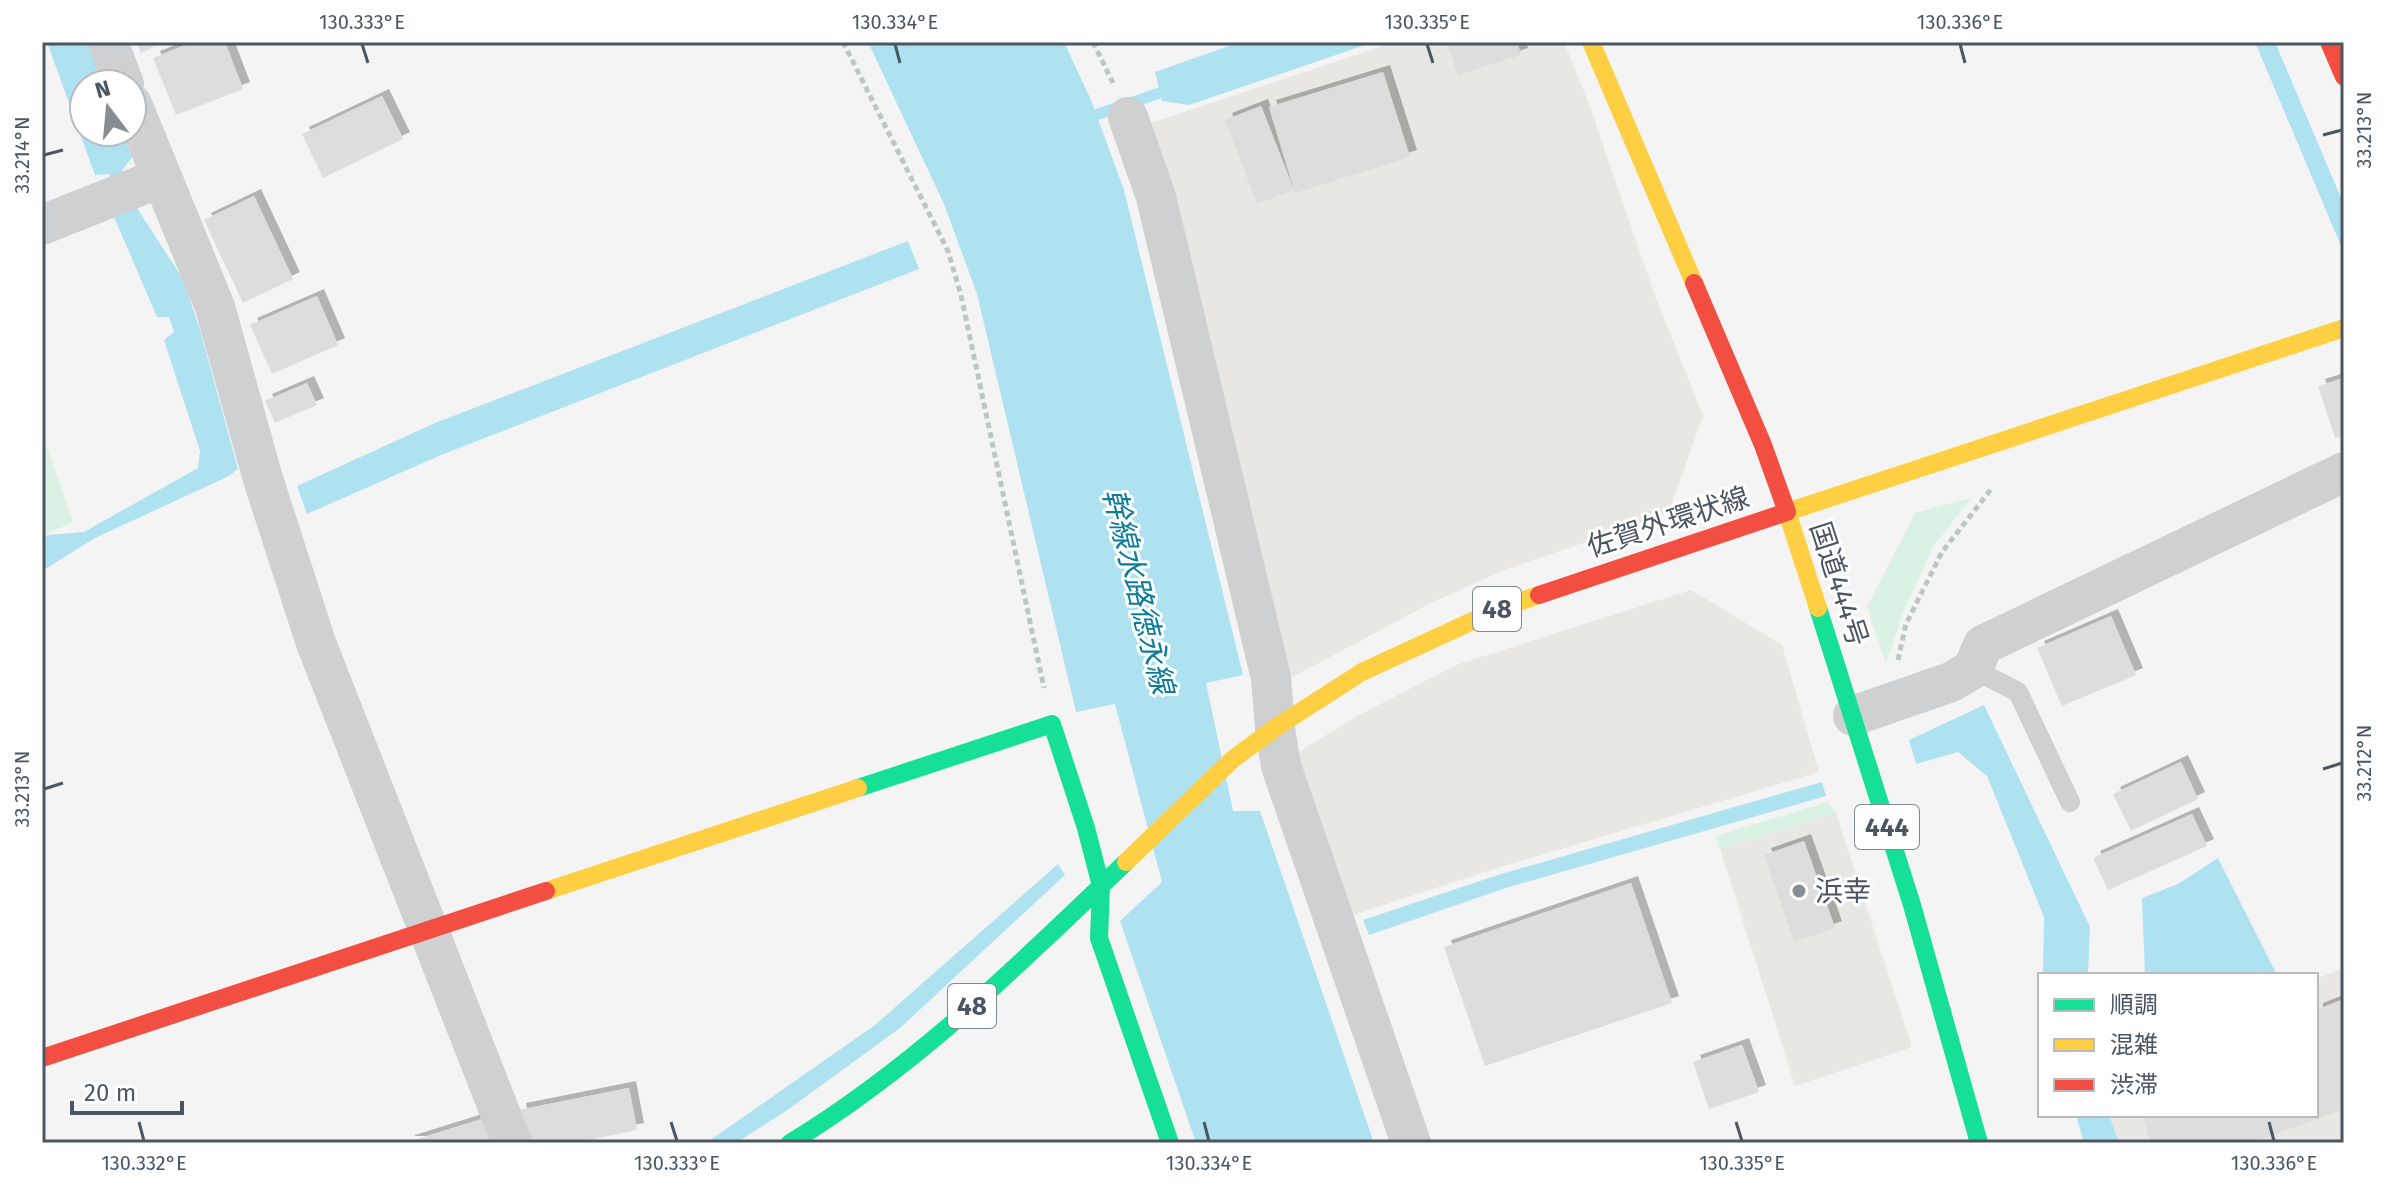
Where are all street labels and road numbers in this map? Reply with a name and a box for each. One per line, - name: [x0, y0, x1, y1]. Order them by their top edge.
- street label: 佐賀外環状線: [1583, 480, 1753, 564]
- street label: 国道444号: [1803, 518, 1875, 650]
- road number: 48: [1473, 587, 1521, 631]
- road number: 444: [1855, 805, 1919, 849]
- road number: 48: [948, 984, 996, 1028]

